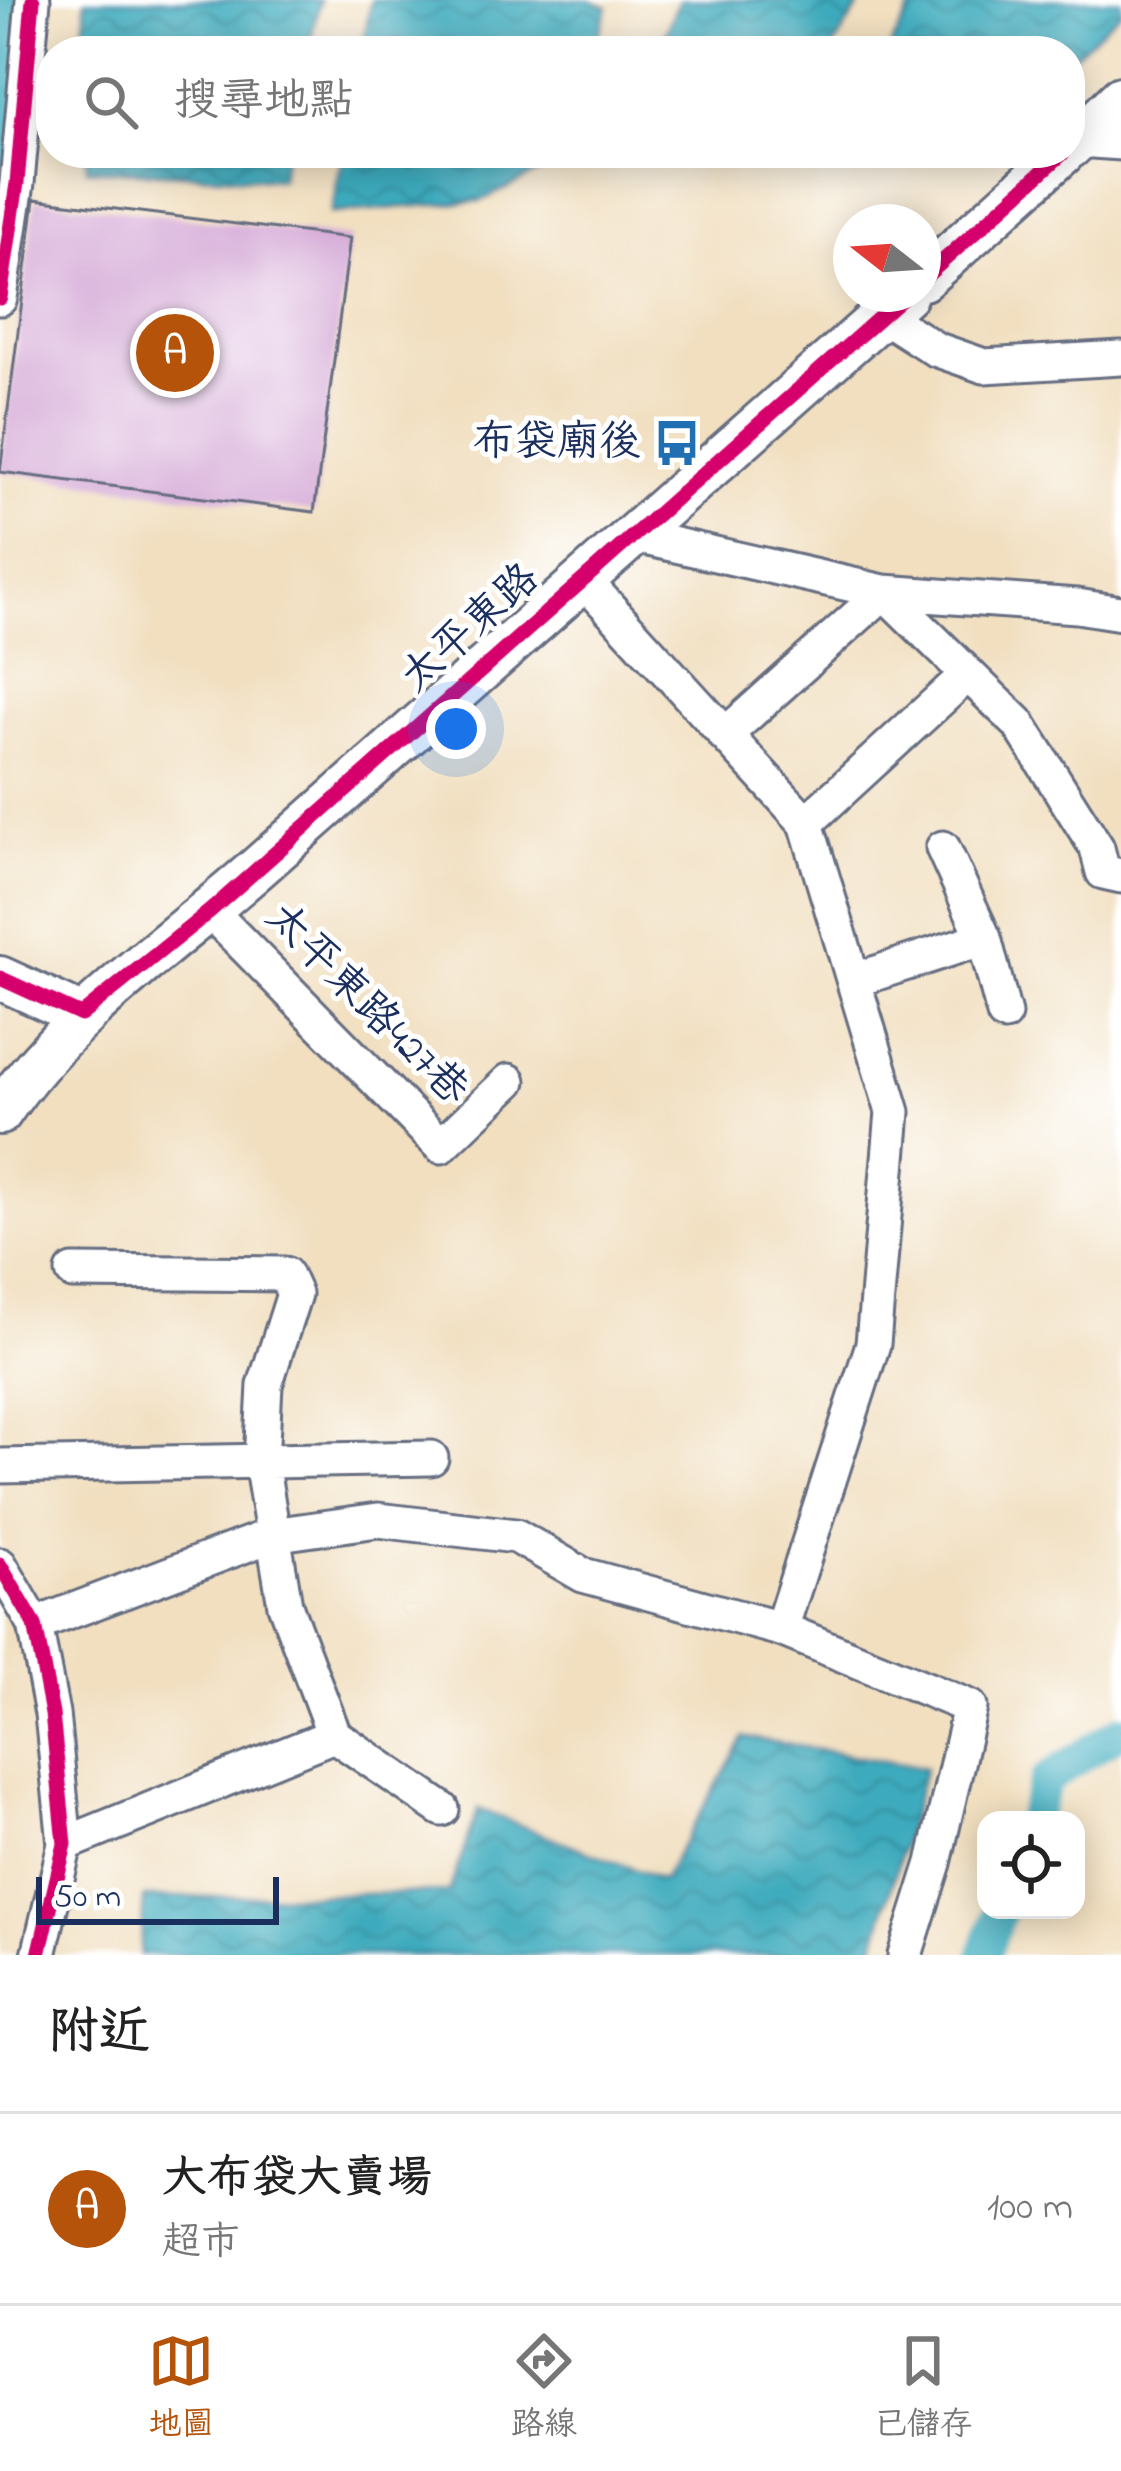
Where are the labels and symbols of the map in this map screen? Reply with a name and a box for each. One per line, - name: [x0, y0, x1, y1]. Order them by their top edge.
- north arrow: [833, 204, 941, 312]
- pin: A: [136, 308, 214, 398]
- place label: 布袋廟後: [473, 413, 641, 474]
- bus stop icon: 布袋廟後: [652, 418, 702, 468]
- street label: 太平東路: [388, 550, 554, 708]
- your location: [426, 699, 486, 759]
- street label: 太平東路427巷: [251, 890, 481, 1120]
- scale bar: [36, 1871, 279, 1924]

